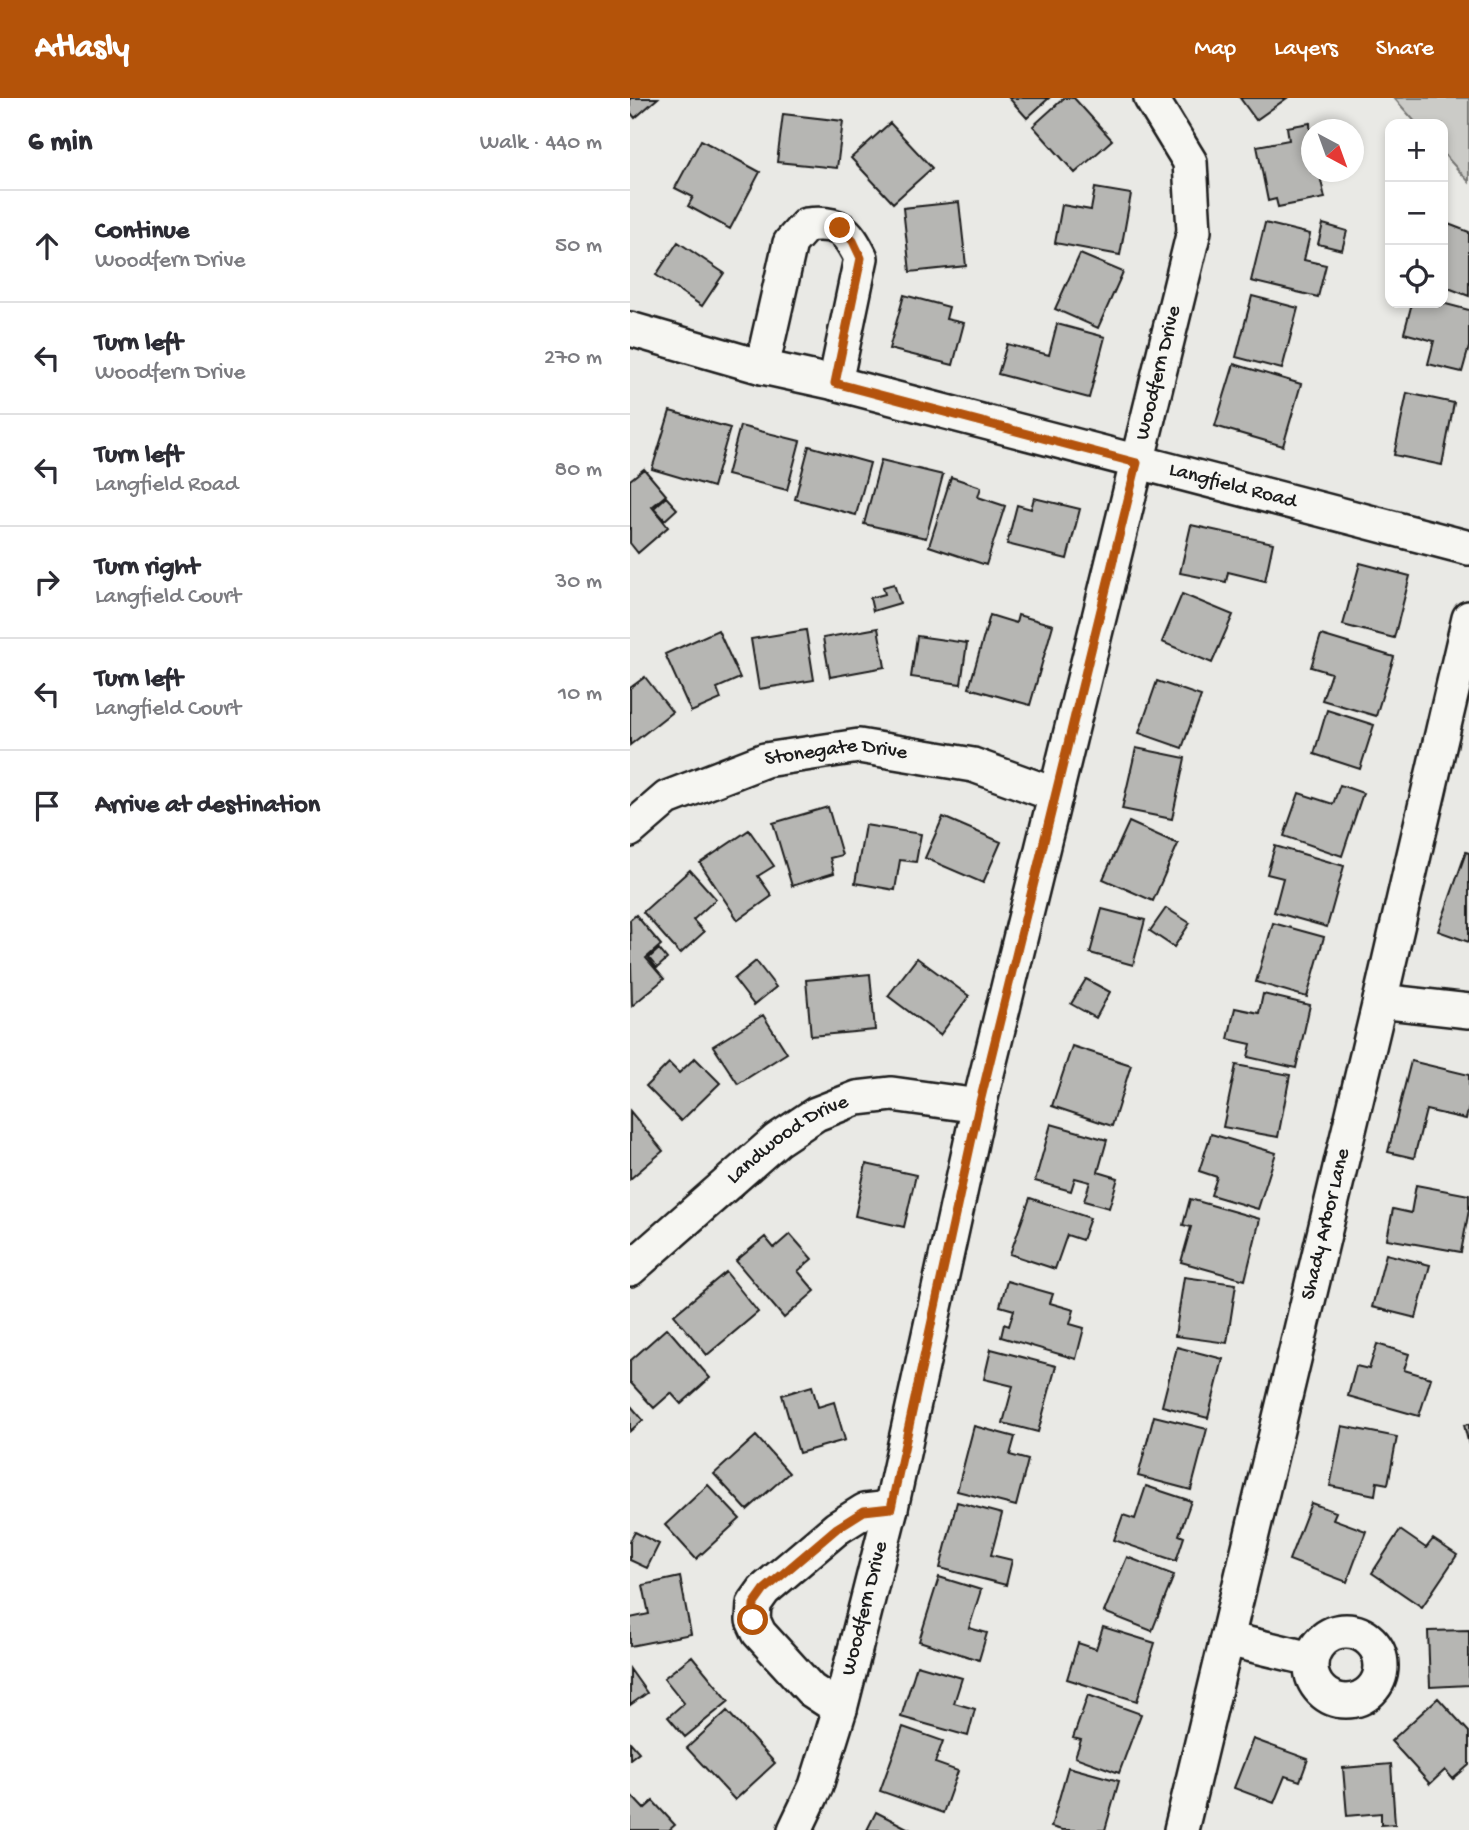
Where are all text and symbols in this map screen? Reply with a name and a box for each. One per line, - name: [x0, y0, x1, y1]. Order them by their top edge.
- text: Atlasly: [35, 30, 129, 68]
- text: Map: [1194, 35, 1236, 64]
- text: Layers: [1274, 35, 1338, 64]
- text: Share: [1376, 35, 1434, 64]
- north arrow: [1301, 119, 1364, 182]
- map controls: [1385, 119, 1448, 308]
- button: +: [1385, 119, 1448, 182]
- text: 6 min: [28, 126, 92, 161]
- text: Walk · 440 m: [480, 130, 602, 157]
- button: −: [1385, 182, 1448, 245]
- route end: [824, 212, 855, 243]
- text: Continue: [95, 217, 189, 248]
- icon: ahead: [28, 227, 66, 265]
- text: 50 m: [555, 233, 602, 260]
- button: locate: [1385, 245, 1448, 308]
- text: Woodfern Drive: [95, 248, 245, 275]
- street label: Woodfern Drive: [1131, 302, 1188, 443]
- text: Turn left: [95, 329, 183, 360]
- icon: left: [28, 339, 66, 377]
- text: 270 m: [544, 345, 602, 372]
- text: Woodfern Drive: [95, 360, 245, 387]
- text: Turn left: [95, 441, 183, 472]
- icon: left: [28, 451, 66, 489]
- text: 80 m: [555, 457, 602, 484]
- street label: Langfield Road: [1166, 458, 1301, 516]
- text: Langfield Road: [95, 472, 238, 499]
- text: Turn right: [95, 553, 199, 584]
- icon: right: [28, 563, 66, 601]
- text: 30 m: [555, 569, 602, 596]
- text: Langfield Court: [95, 584, 241, 611]
- text: Turn left: [95, 665, 183, 696]
- icon: left: [28, 675, 66, 713]
- text: 10 m: [558, 681, 602, 708]
- text: Langfield Court: [95, 696, 241, 723]
- street label: Stonegate Drive: [763, 733, 910, 772]
- icon: arrive: [28, 787, 66, 825]
- text: Arrive at destination: [95, 791, 320, 822]
- street label: Landwood Drive: [722, 1090, 853, 1190]
- street label: Shady Arbor Lane: [1296, 1145, 1357, 1302]
- street label: Woodfern Drive: [836, 1538, 895, 1678]
- route start: [737, 1604, 768, 1635]

